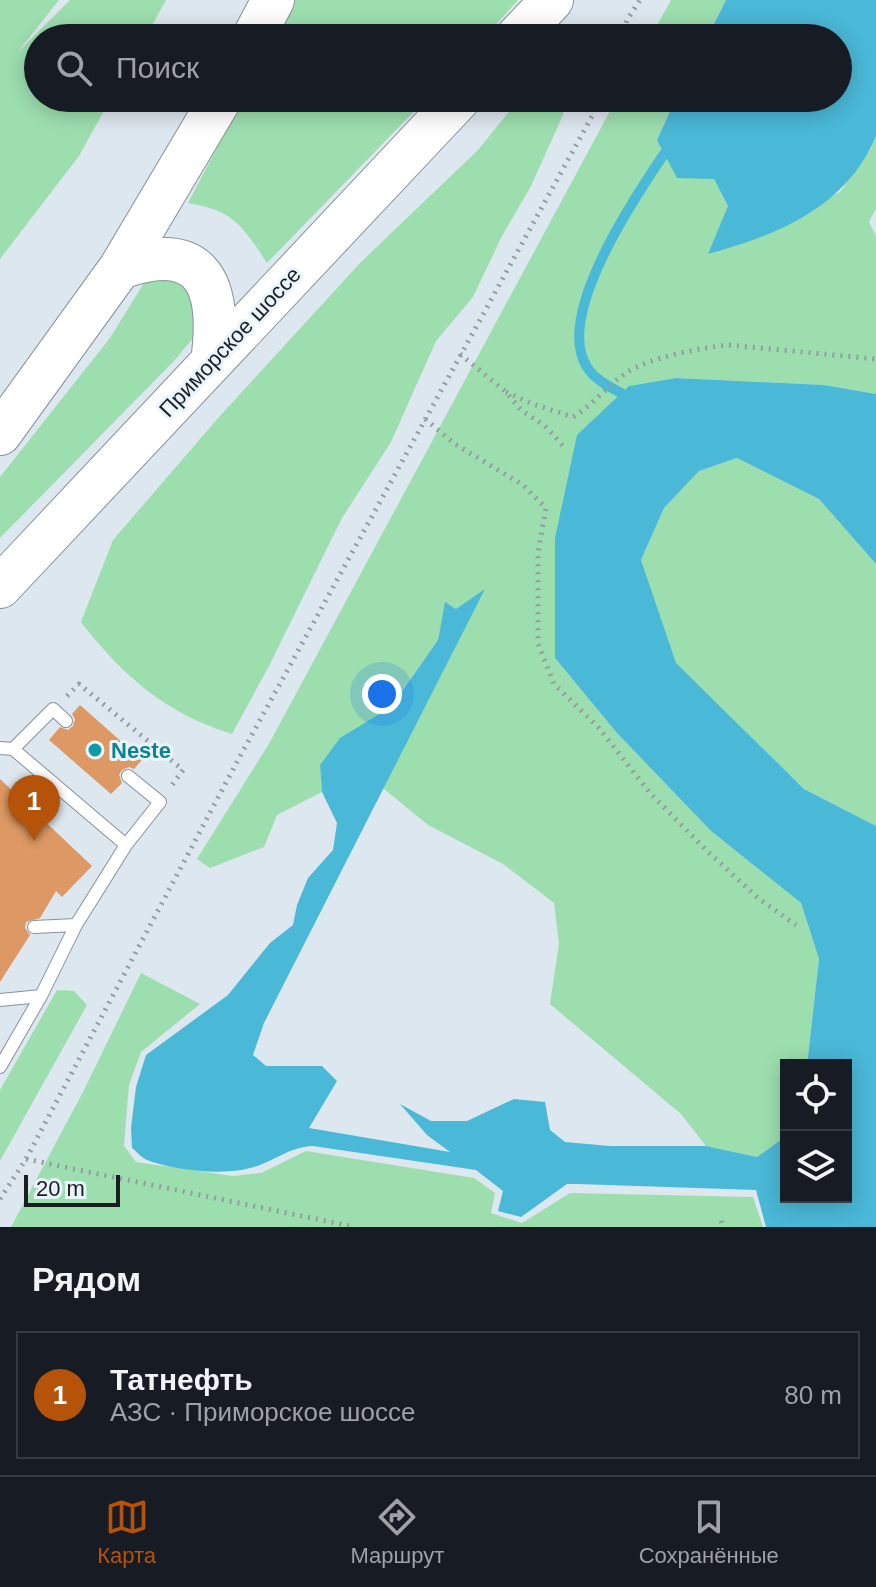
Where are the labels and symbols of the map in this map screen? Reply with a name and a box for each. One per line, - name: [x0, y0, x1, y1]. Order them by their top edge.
- street label: Приморское шоссе: [154, 262, 306, 422]
- your location: [362, 674, 402, 714]
- place label: Neste: [111, 738, 171, 763]
- marker: Neste: [86, 741, 104, 759]
- pin: 1: [8, 775, 60, 841]
- scale bar: [24, 1171, 120, 1207]

